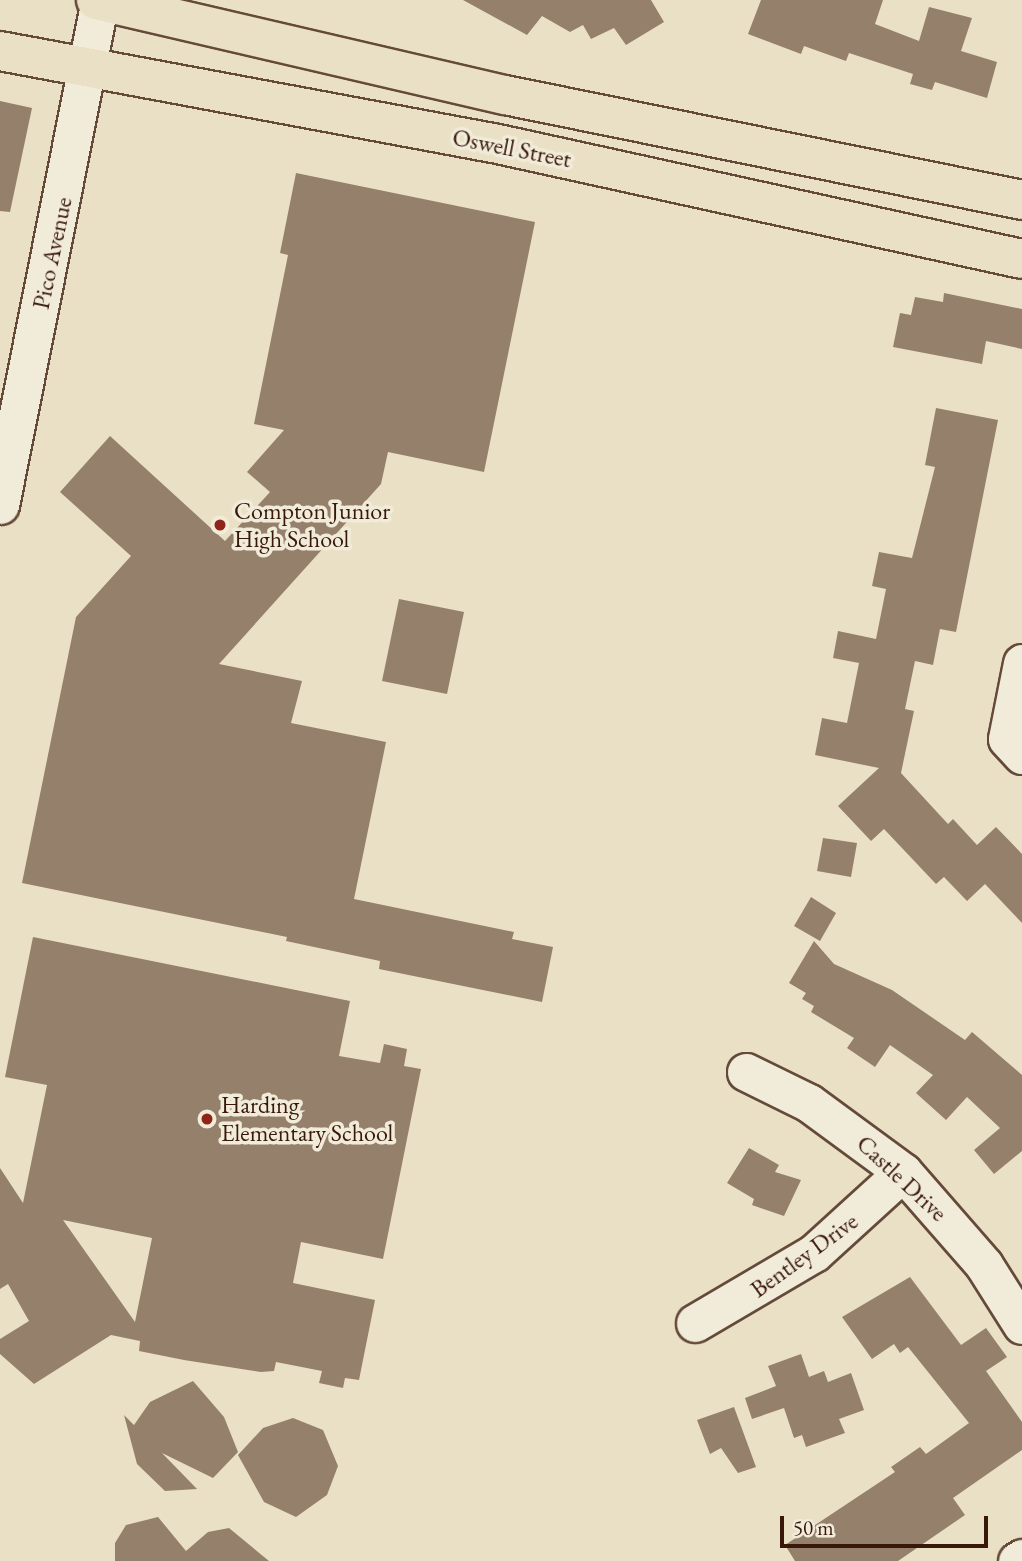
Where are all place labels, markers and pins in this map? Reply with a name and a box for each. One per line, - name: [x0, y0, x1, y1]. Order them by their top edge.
- place label: Compton Junior High School: [234, 497, 390, 553]
- marker: Compton Junior High School: [212, 517, 228, 533]
- place label: Harding Elementary School: [221, 1091, 393, 1147]
- marker: Harding Elementary School: [199, 1111, 215, 1127]

